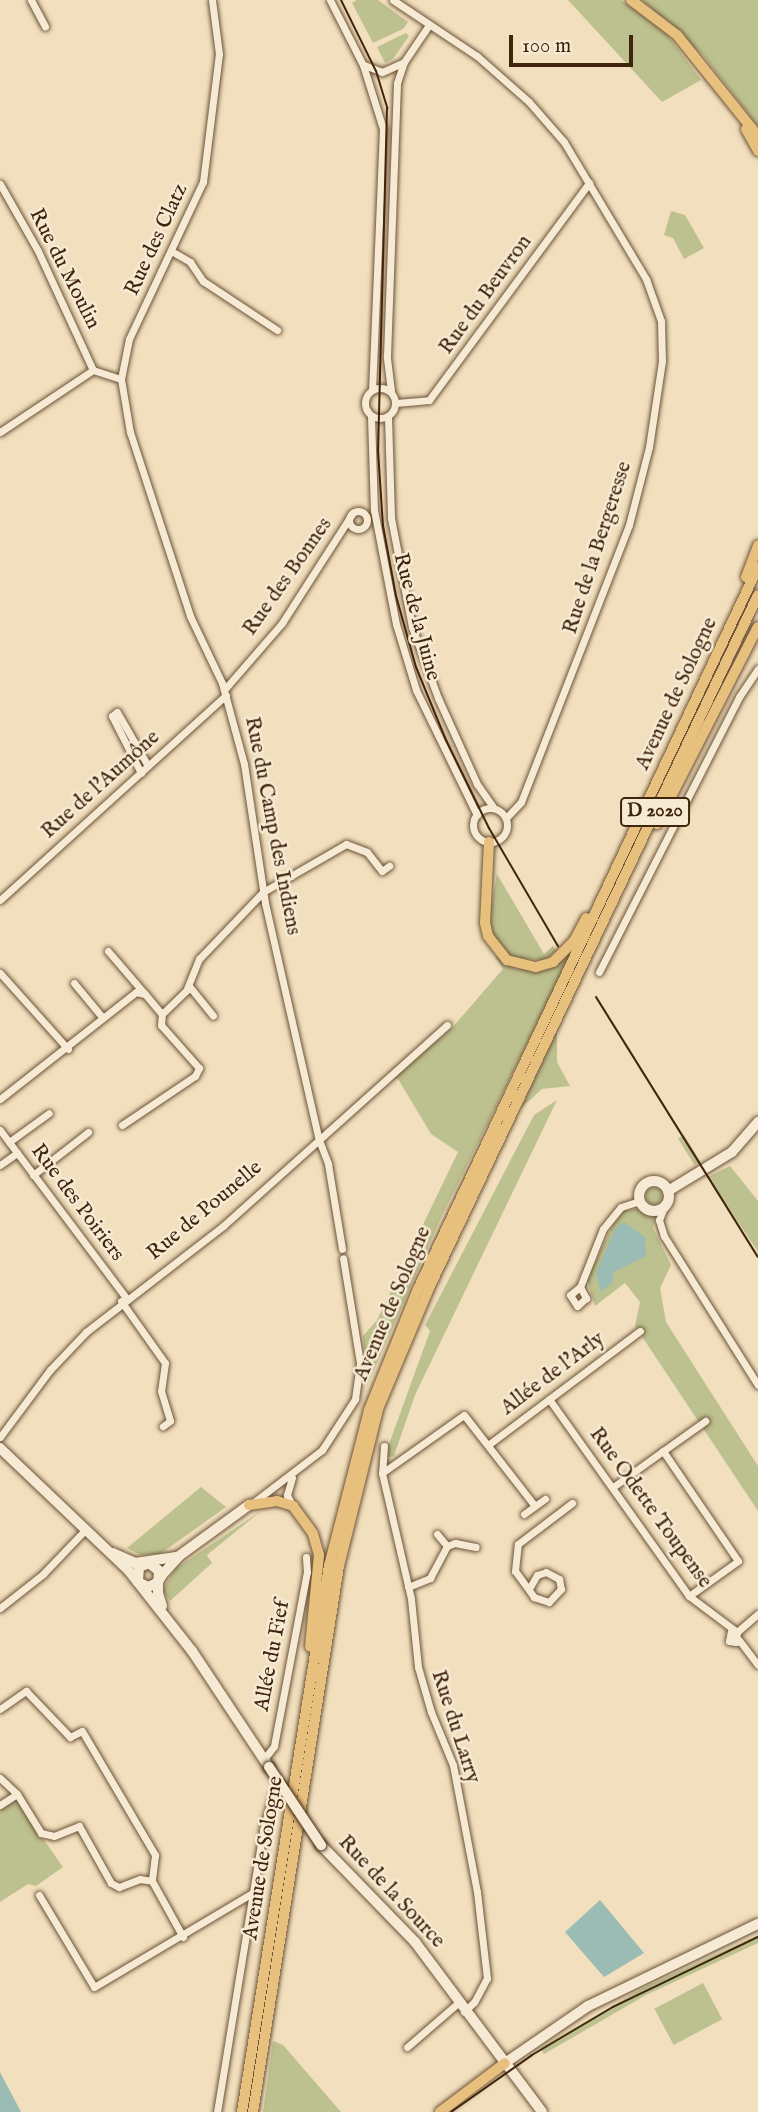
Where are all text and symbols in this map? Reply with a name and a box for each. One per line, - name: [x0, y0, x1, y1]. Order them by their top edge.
- scale bar: [513, 21, 637, 65]
- text: 100 m: [522, 33, 571, 60]
- street label: Rue des Clatz: [120, 180, 194, 300]
- street label: Rue du Moulin: [23, 205, 105, 333]
- street label: Rue du Beuvron: [434, 230, 538, 360]
- street label: Rue de la Bergeresse: [558, 459, 638, 637]
- street label: Rue des Bonnes: [238, 513, 338, 641]
- street label: Rue de la Juine: [387, 550, 445, 684]
- street label: Avenue de Sologne: [631, 614, 723, 774]
- street label: Rue du Camp des Indiens: [238, 715, 306, 937]
- street label: Rue de l'Aumône: [37, 725, 165, 845]
- road number: D 2020: [620, 796, 690, 828]
- street label: Rue des Poiriers: [25, 1139, 129, 1267]
- street label: Rue de Pounelle: [142, 1156, 268, 1266]
- street label: Avenue de Sologne: [349, 1223, 437, 1385]
- street label: Allée de l'Arly: [496, 1327, 610, 1421]
- street label: Rue Odette Toupense: [583, 1423, 717, 1593]
- street label: Allée du Fief: [250, 1599, 296, 1713]
- street label: Rue du Larry: [425, 1667, 485, 1787]
- street label: Avenue de Sologne: [239, 1774, 289, 1942]
- street label: Rue de la Source: [332, 1830, 450, 1954]

